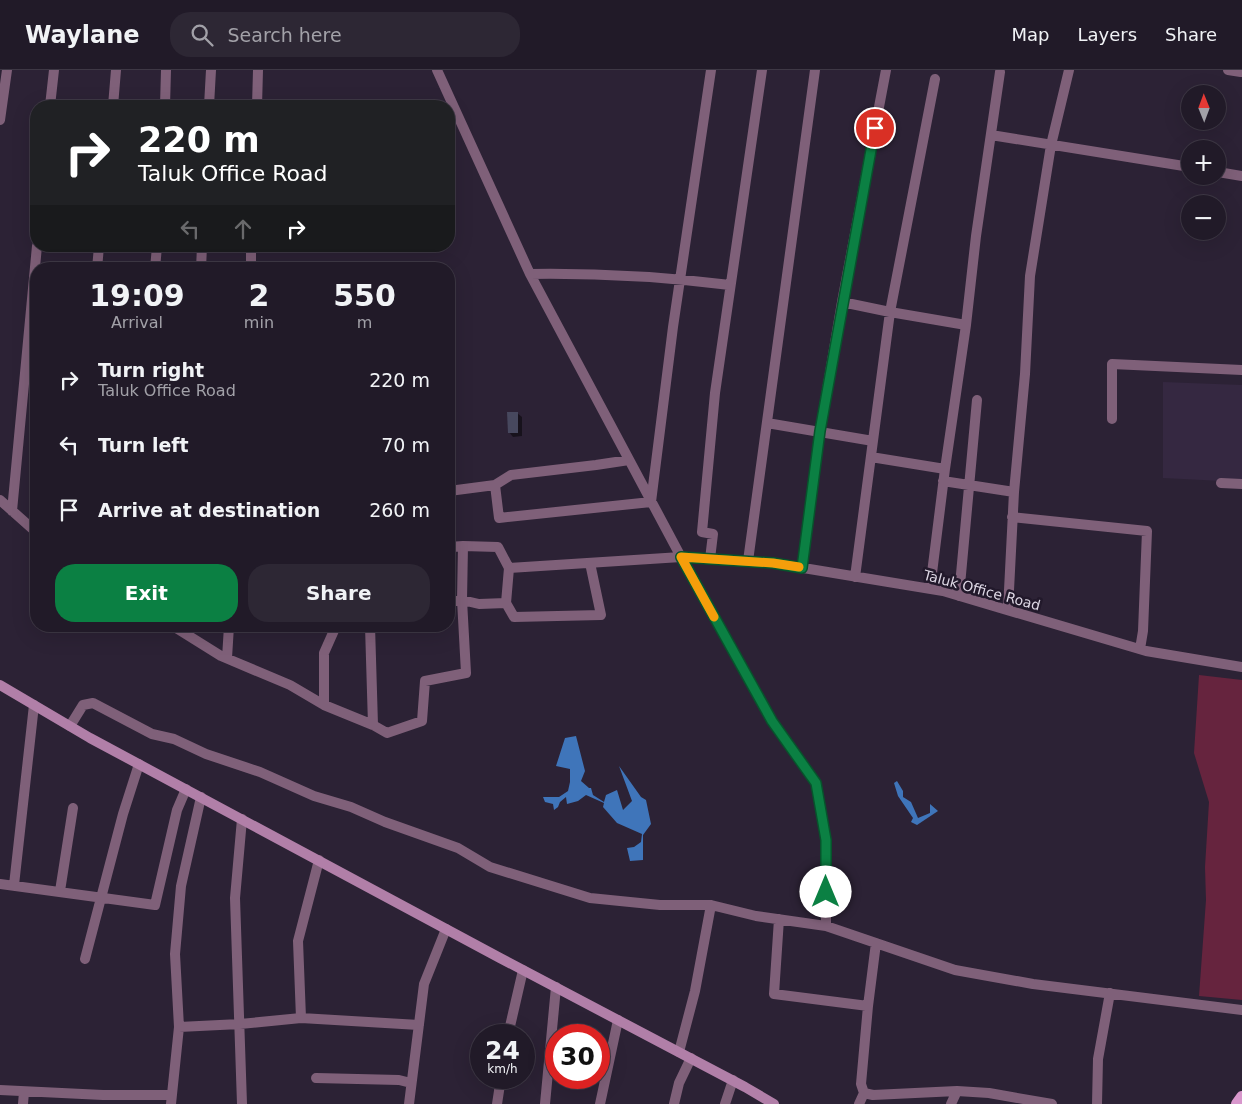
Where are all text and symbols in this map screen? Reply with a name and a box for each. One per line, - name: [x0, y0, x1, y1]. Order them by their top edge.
- search box: [170, 12, 520, 57]
- text: Waylane: [25, 21, 140, 49]
- icon: search: [188, 21, 216, 49]
- text: Search here: [228, 24, 342, 46]
- text: Map: [1011, 24, 1049, 45]
- text: Layers: [1077, 24, 1137, 45]
- text: Share: [1165, 24, 1217, 45]
- north arrow: [1181, 85, 1226, 130]
- map controls: [1181, 85, 1226, 240]
- pin: [854, 107, 896, 149]
- icon: arrive: [861, 114, 889, 142]
- icon: right: [55, 120, 120, 185]
- text: 220 m: [138, 120, 260, 160]
- button: +: [1181, 140, 1226, 185]
- text: Taluk Office Road: [138, 161, 327, 186]
- button: −: [1181, 195, 1226, 240]
- icon: left: [176, 215, 204, 243]
- icon: ahead: [229, 215, 257, 243]
- icon: right: [282, 215, 310, 243]
- text: 19:09: [89, 278, 185, 313]
- text: 2: [248, 278, 269, 313]
- text: 550: [333, 278, 396, 313]
- text: Arrival: [111, 313, 163, 332]
- text: min: [244, 313, 274, 332]
- text: m: [357, 313, 372, 332]
- text: Turn right: [98, 359, 204, 381]
- icon: right: [55, 366, 83, 394]
- text: 220 m: [369, 369, 430, 391]
- text: Taluk Office Road: [98, 381, 236, 400]
- icon: left: [55, 431, 83, 459]
- text: Turn left: [98, 434, 189, 456]
- text: 70 m: [381, 434, 430, 456]
- icon: arrive: [55, 496, 83, 524]
- text: Arrive at destination: [98, 499, 320, 521]
- text: 260 m: [369, 499, 430, 521]
- button: Exit: [55, 564, 238, 622]
- button: Share: [248, 564, 430, 622]
- street label: Taluk Office Road: [921, 566, 1042, 613]
- position arrow: [799, 865, 851, 917]
- speed limit sign: 30: [545, 1024, 610, 1089]
- text: 24: [485, 1036, 520, 1065]
- text: km/h: [487, 1062, 518, 1076]

